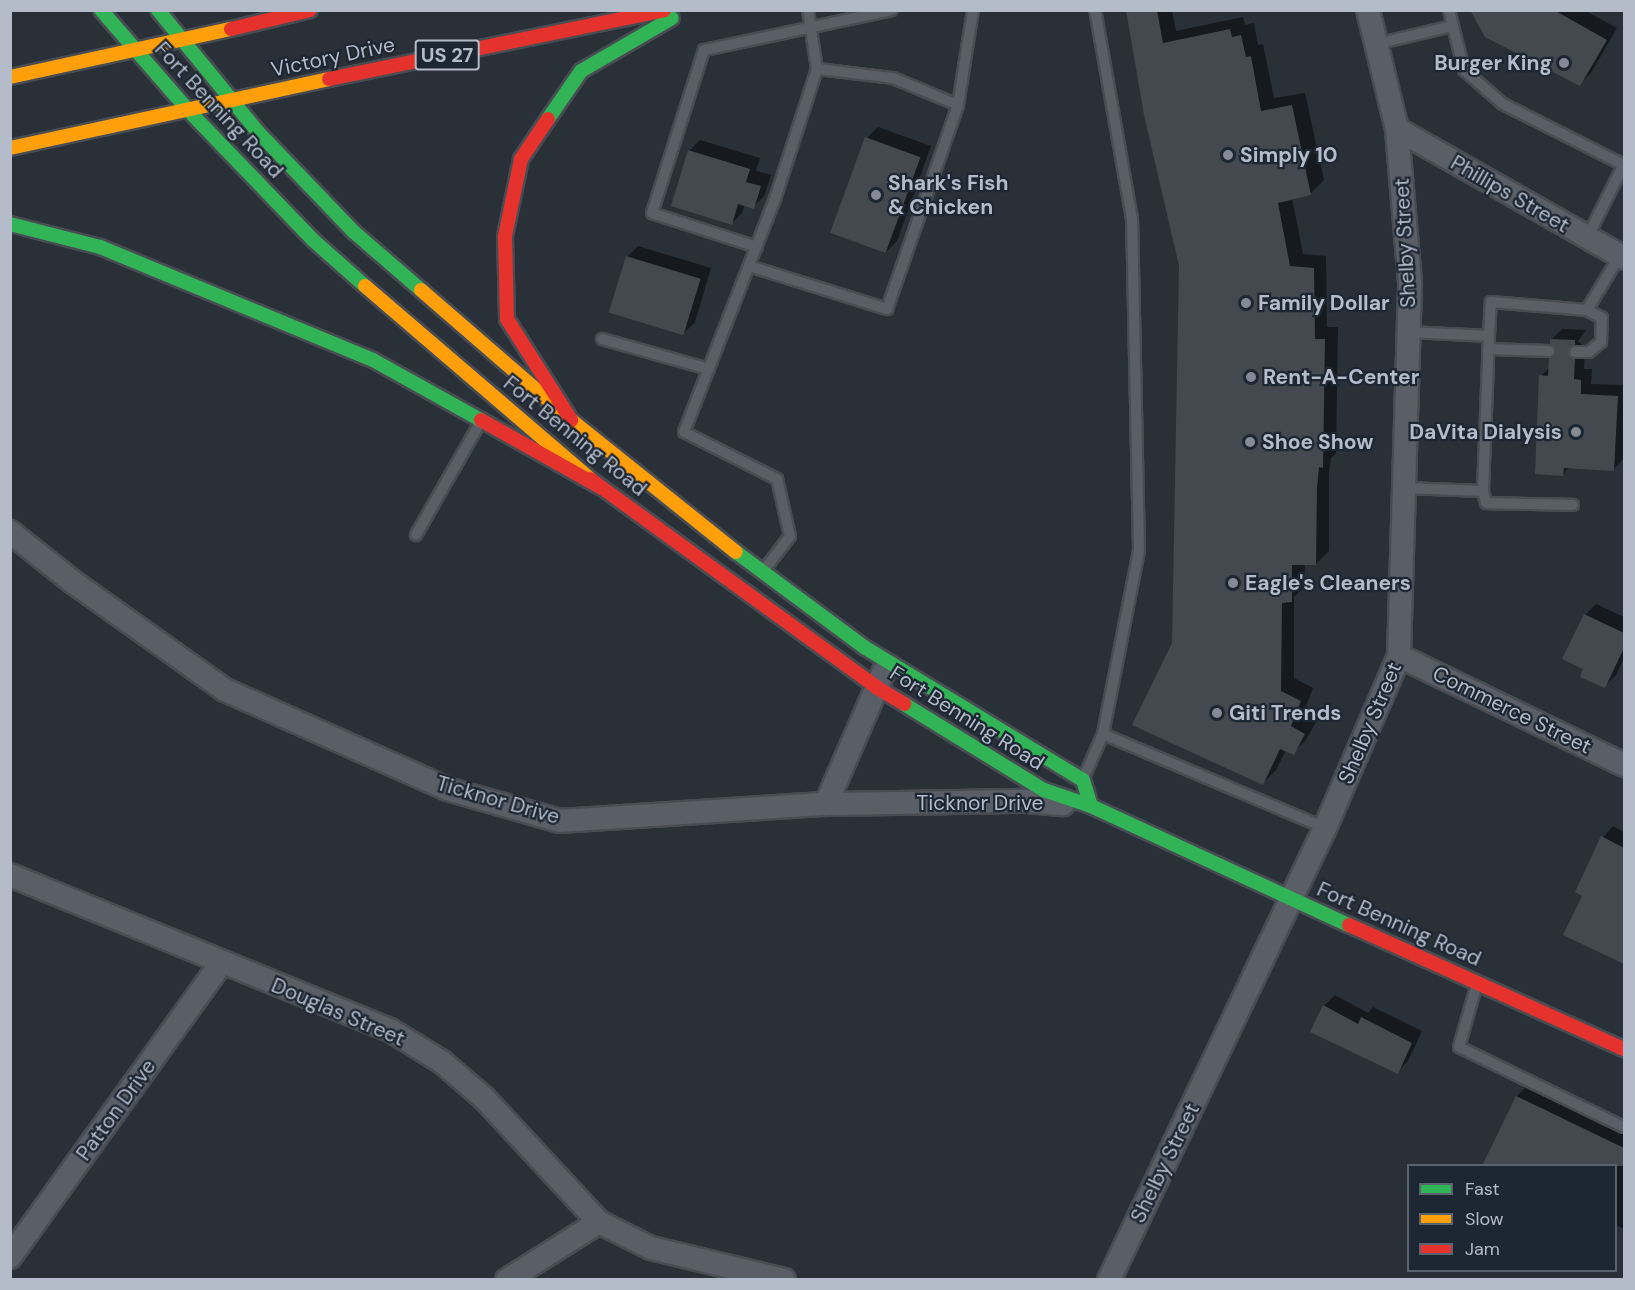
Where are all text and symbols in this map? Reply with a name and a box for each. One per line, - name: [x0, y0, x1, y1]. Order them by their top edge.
- street label: Victory Drive: [269, 32, 397, 82]
- street label: Fort Benning Road: [149, 37, 289, 183]
- road number: US 27: [414, 38, 480, 72]
- place label: Burger King: [1434, 50, 1552, 76]
- marker: Burger King: [1557, 56, 1571, 70]
- place label: Simply 10: [1240, 142, 1338, 168]
- marker: Simply 10: [1221, 148, 1235, 162]
- street label: Phillips Street: [1446, 150, 1574, 238]
- place label: Shark's Fish & Chicken: [888, 170, 1009, 220]
- street label: Shelby Street: [1389, 177, 1421, 309]
- marker: Shark's Fish & Chicken: [869, 188, 883, 202]
- place label: Family Dollar: [1258, 290, 1390, 316]
- marker: Family Dollar: [1239, 296, 1253, 310]
- place label: Rent-A-Center: [1263, 364, 1419, 390]
- marker: Rent-A-Center: [1244, 370, 1258, 384]
- street label: Fort Benning Road: [498, 371, 652, 501]
- place label: DaVita Dialysis: [1409, 419, 1562, 445]
- marker: DaVita Dialysis: [1567, 423, 1585, 441]
- place label: Shoe Show: [1262, 429, 1373, 455]
- marker: Shoe Show: [1243, 435, 1257, 449]
- place label: Eagle's Cleaners: [1245, 570, 1411, 596]
- marker: Eagle's Cleaners: [1226, 576, 1240, 590]
- street label: Shelby Street: [1333, 658, 1407, 788]
- street label: Fort Benning Road: [885, 660, 1049, 776]
- street label: Commerce Street: [1429, 661, 1595, 759]
- place label: Giti Trends: [1229, 700, 1341, 726]
- marker: Giti Trends: [1210, 706, 1224, 720]
- street label: Ticknor Drive: [433, 770, 563, 830]
- street label: Ticknor Drive: [916, 790, 1044, 816]
- street label: Fort Benning Road: [1313, 877, 1485, 971]
- street label: Douglas Street: [268, 973, 408, 1051]
- street label: Patton Drive: [71, 1055, 161, 1165]
- street label: Shelby Street: [1125, 1099, 1205, 1227]
- legend: [1407, 1164, 1617, 1272]
- text: Fast: [1465, 1177, 1500, 1201]
- text: Slow: [1465, 1207, 1504, 1231]
- text: Jam: [1465, 1237, 1500, 1261]

